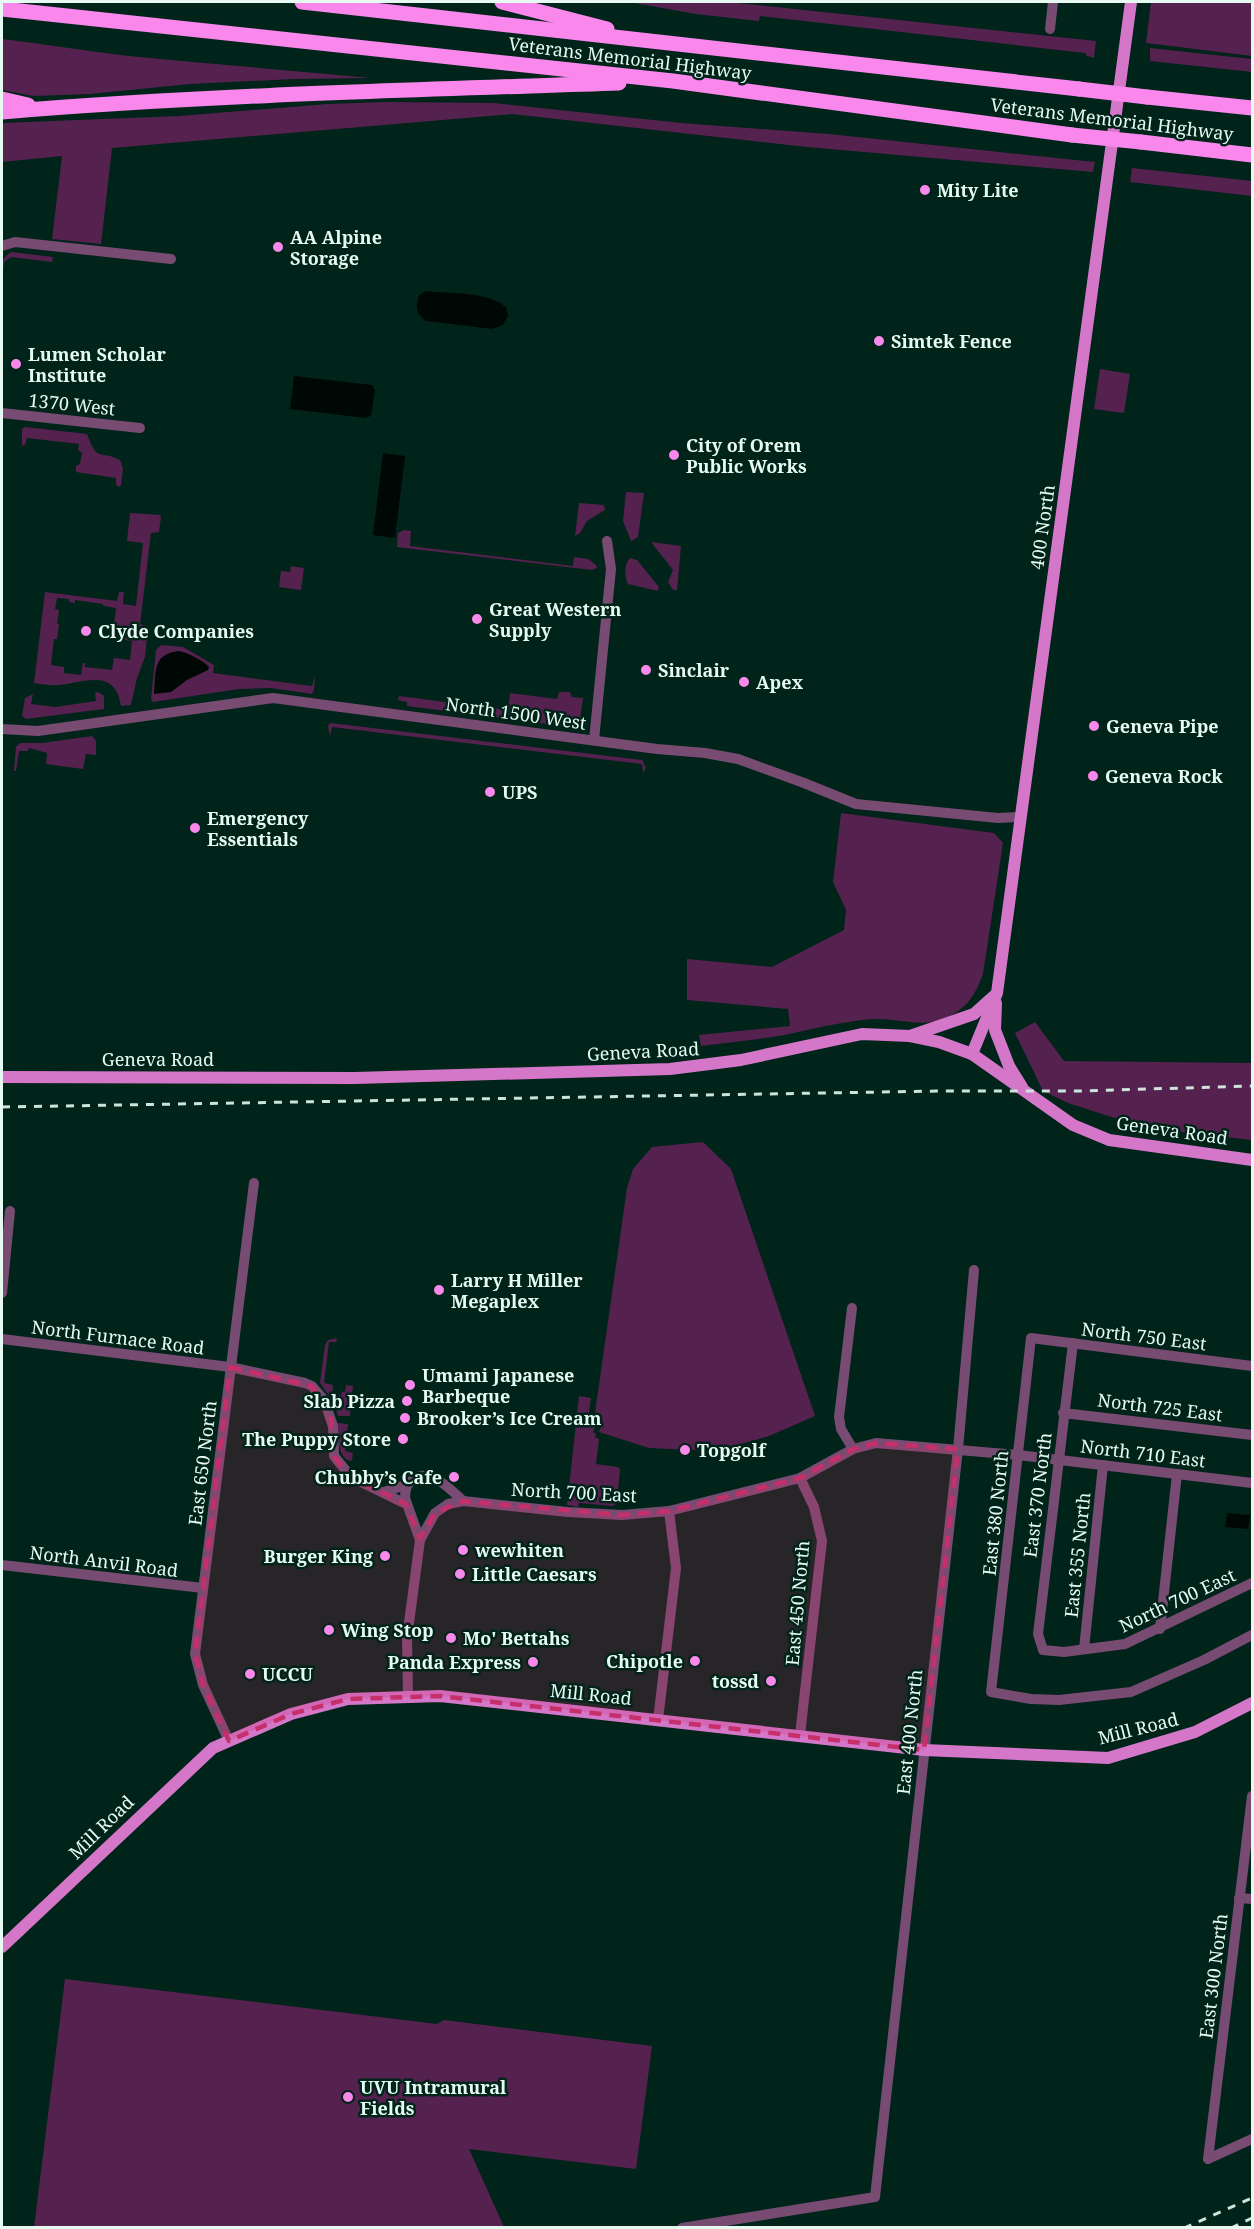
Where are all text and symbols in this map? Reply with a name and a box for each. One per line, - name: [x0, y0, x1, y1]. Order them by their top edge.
- street label: Veterans Memorial Highway: [507, 31, 754, 85]
- street label: Veterans Memorial Highway: [989, 92, 1236, 146]
- place label: Mity Lite: [937, 178, 1019, 202]
- marker: Mity Lite: [918, 183, 932, 197]
- place label: AA Alpine Storage: [290, 225, 382, 270]
- marker: AA Alpine Storage: [271, 240, 285, 254]
- place label: Simtek Fence: [891, 329, 1012, 353]
- marker: Simtek Fence: [872, 334, 886, 348]
- place label: Lumen Scholar Institute: [28, 342, 167, 387]
- marker: Lumen Scholar Institute: [9, 357, 23, 371]
- street label: 1370 West: [28, 388, 116, 420]
- place label: City of Orem Public Works: [686, 433, 807, 478]
- marker: City of Orem Public Works: [667, 448, 681, 462]
- street label: 400 North: [1024, 483, 1060, 571]
- place label: Great Western Supply: [489, 597, 621, 642]
- marker: Great Western Supply: [470, 612, 484, 626]
- place label: Clyde Companies: [98, 619, 254, 643]
- marker: Clyde Companies: [79, 624, 93, 638]
- place label: Sinclair: [658, 658, 730, 682]
- marker: Sinclair: [639, 663, 653, 677]
- place label: Apex: [756, 670, 803, 694]
- marker: Apex: [737, 675, 751, 689]
- street label: North 1500 West: [444, 691, 588, 735]
- place label: Geneva Pipe: [1106, 714, 1219, 738]
- marker: Geneva Pipe: [1087, 719, 1101, 733]
- place label: Geneva Rock: [1105, 764, 1223, 788]
- marker: Geneva Rock: [1086, 769, 1100, 783]
- place label: UPS: [502, 780, 537, 804]
- marker: UPS: [483, 785, 497, 799]
- place label: Emergency Essentials: [207, 806, 309, 851]
- marker: Emergency Essentials: [188, 821, 202, 835]
- street label: Geneva Road: [586, 1036, 700, 1066]
- street label: Geneva Road: [102, 1047, 214, 1071]
- street label: Geneva Road: [1115, 1110, 1229, 1150]
- place label: Larry H Miller Megaplex: [451, 1268, 583, 1313]
- marker: Larry H Miller Megaplex: [432, 1283, 446, 1297]
- street label: North Furnace Road: [30, 1314, 206, 1360]
- street label: North 750 East: [1080, 1316, 1208, 1356]
- place label: Umami Japanese Barbeque: [422, 1363, 574, 1408]
- marker: Umami Japanese Barbeque: [403, 1378, 417, 1392]
- street label: North 725 East: [1096, 1387, 1224, 1427]
- place label: Slab Pizza: [303, 1389, 395, 1413]
- marker: Slab Pizza: [400, 1394, 414, 1408]
- street label: East 650 North: [182, 1399, 222, 1527]
- place label: Brooker’s Ice Cream: [417, 1406, 602, 1430]
- marker: Brooker’s Ice Cream: [398, 1411, 412, 1425]
- place label: The Puppy Store: [242, 1427, 391, 1451]
- street label: East 370 North: [1017, 1431, 1057, 1559]
- marker: The Puppy Store: [396, 1432, 410, 1446]
- street label: North 710 East: [1079, 1433, 1207, 1473]
- place label: Topgolf: [697, 1438, 767, 1462]
- marker: Topgolf: [678, 1443, 692, 1457]
- street label: East 380 North: [976, 1449, 1014, 1577]
- place label: Chubby’s Cafe: [315, 1465, 442, 1489]
- marker: Chubby’s Cafe: [447, 1470, 461, 1484]
- street label: North 700 East: [511, 1477, 637, 1507]
- street label: East 355 North: [1058, 1491, 1096, 1619]
- place label: wewhiten: [474, 1538, 564, 1562]
- street label: East 450 North: [780, 1539, 814, 1667]
- street label: North Anvil Road: [29, 1540, 179, 1582]
- marker: wewhiten: [456, 1543, 470, 1557]
- place label: Burger King: [263, 1544, 374, 1568]
- marker: Burger King: [378, 1549, 392, 1563]
- place label: Little Caesars: [472, 1562, 597, 1586]
- street label: North 700 East: [1115, 1563, 1239, 1637]
- marker: Little Caesars: [453, 1567, 467, 1581]
- place label: Wing Stop: [341, 1618, 434, 1642]
- marker: Wing Stop: [322, 1623, 336, 1637]
- place label: Mo' Bettahs: [463, 1626, 570, 1650]
- marker: Mo' Bettahs: [444, 1631, 458, 1645]
- place label: Chipotle: [606, 1649, 683, 1673]
- place label: Panda Express: [388, 1650, 521, 1674]
- marker: Chipotle: [688, 1654, 702, 1668]
- marker: Panda Express: [526, 1655, 540, 1669]
- place label: UCCU: [262, 1662, 314, 1686]
- marker: UCCU: [243, 1667, 257, 1681]
- street label: East 400 North: [890, 1668, 928, 1796]
- place label: tossd: [712, 1669, 759, 1693]
- marker: tossd: [764, 1674, 778, 1688]
- street label: Mill Road: [549, 1678, 633, 1710]
- street label: Mill Road: [1095, 1706, 1181, 1750]
- street label: Mill Road: [63, 1790, 139, 1864]
- street label: East 300 North: [1193, 1912, 1233, 2040]
- place label: UVU Intramural Fields: [360, 2075, 507, 2120]
- marker: UVU Intramural Fields: [341, 2090, 355, 2104]

